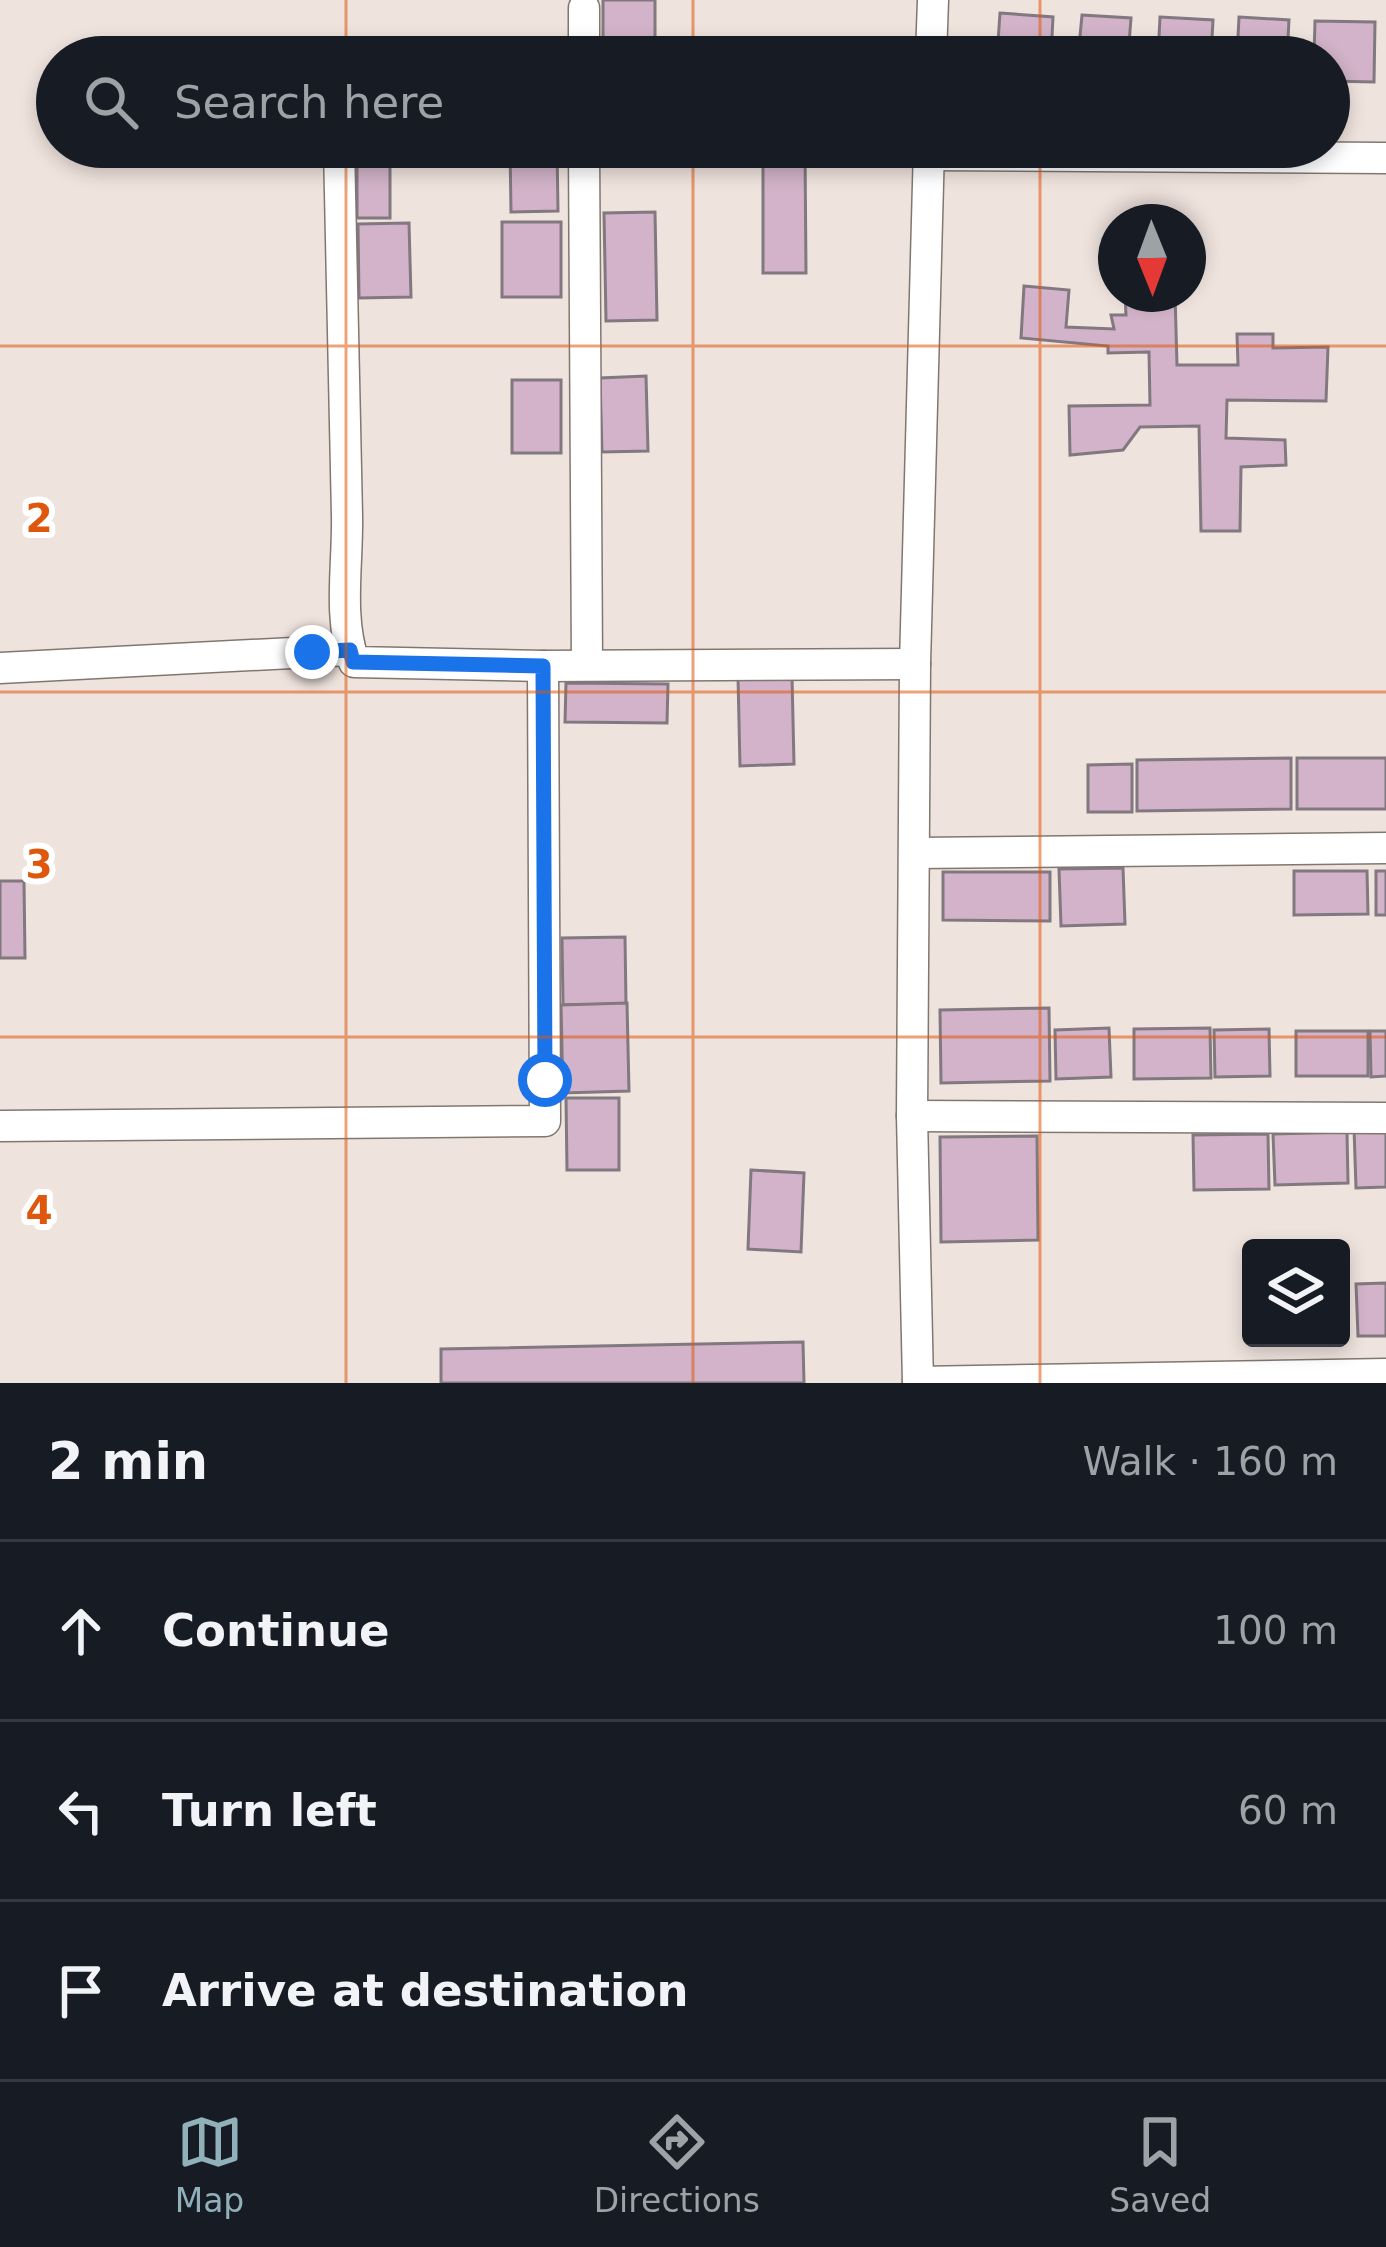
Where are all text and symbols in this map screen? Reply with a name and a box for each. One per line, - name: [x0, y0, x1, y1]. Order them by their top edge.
- search box: [36, 36, 1350, 168]
- icon: search: [78, 69, 144, 135]
- text: Search here: [174, 76, 444, 129]
- north arrow: [1098, 204, 1206, 312]
- text: 2: [25, 496, 53, 541]
- route end: [285, 625, 339, 679]
- text: 3: [25, 842, 53, 887]
- route start: [518, 1053, 572, 1107]
- text: 4: [25, 1188, 53, 1233]
- map controls: [1242, 1239, 1350, 1347]
- button: layers: [1242, 1239, 1350, 1347]
- text: 2 min: [48, 1432, 208, 1491]
- text: Walk · 160 m: [1083, 1439, 1338, 1484]
- icon: ahead: [48, 1598, 114, 1664]
- text: Continue: [162, 1604, 390, 1657]
- text: 100 m: [1213, 1608, 1338, 1653]
- icon: left: [48, 1778, 114, 1844]
- text: Turn left: [162, 1784, 377, 1837]
- text: 60 m: [1238, 1788, 1338, 1833]
- icon: arrive: [48, 1958, 114, 2024]
- text: Arrive at destination: [162, 1964, 688, 2017]
- tab: Map: [175, 2109, 244, 2220]
- tab: Directions: [594, 2109, 760, 2220]
- tab: Saved: [1109, 2109, 1211, 2220]

